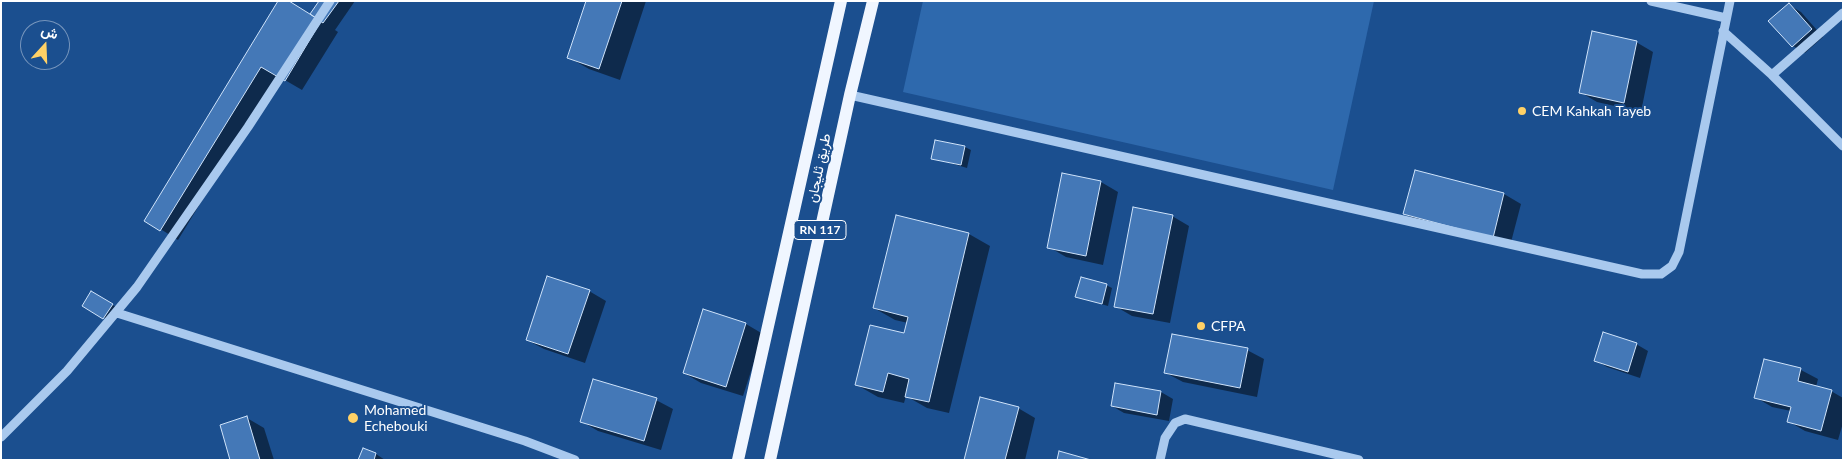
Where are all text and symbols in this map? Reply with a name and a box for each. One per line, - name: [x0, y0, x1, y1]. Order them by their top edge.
- north arrow: [20, 20, 70, 70]
- text: ش: [39, 21, 61, 42]
- place label: CEM Kahkah Tayeb: [1532, 103, 1651, 119]
- marker: CEM Kahkah Tayeb: [1516, 105, 1528, 117]
- street label: طريق ثليجان: [803, 132, 835, 204]
- road number: RN 117: [794, 220, 846, 240]
- place label: CFPA: [1211, 318, 1245, 334]
- marker: CFPA: [1195, 320, 1207, 332]
- place label: Mohamed Echebouki: [364, 402, 428, 434]
- marker: Mohamed Echebouki: [346, 411, 360, 425]

